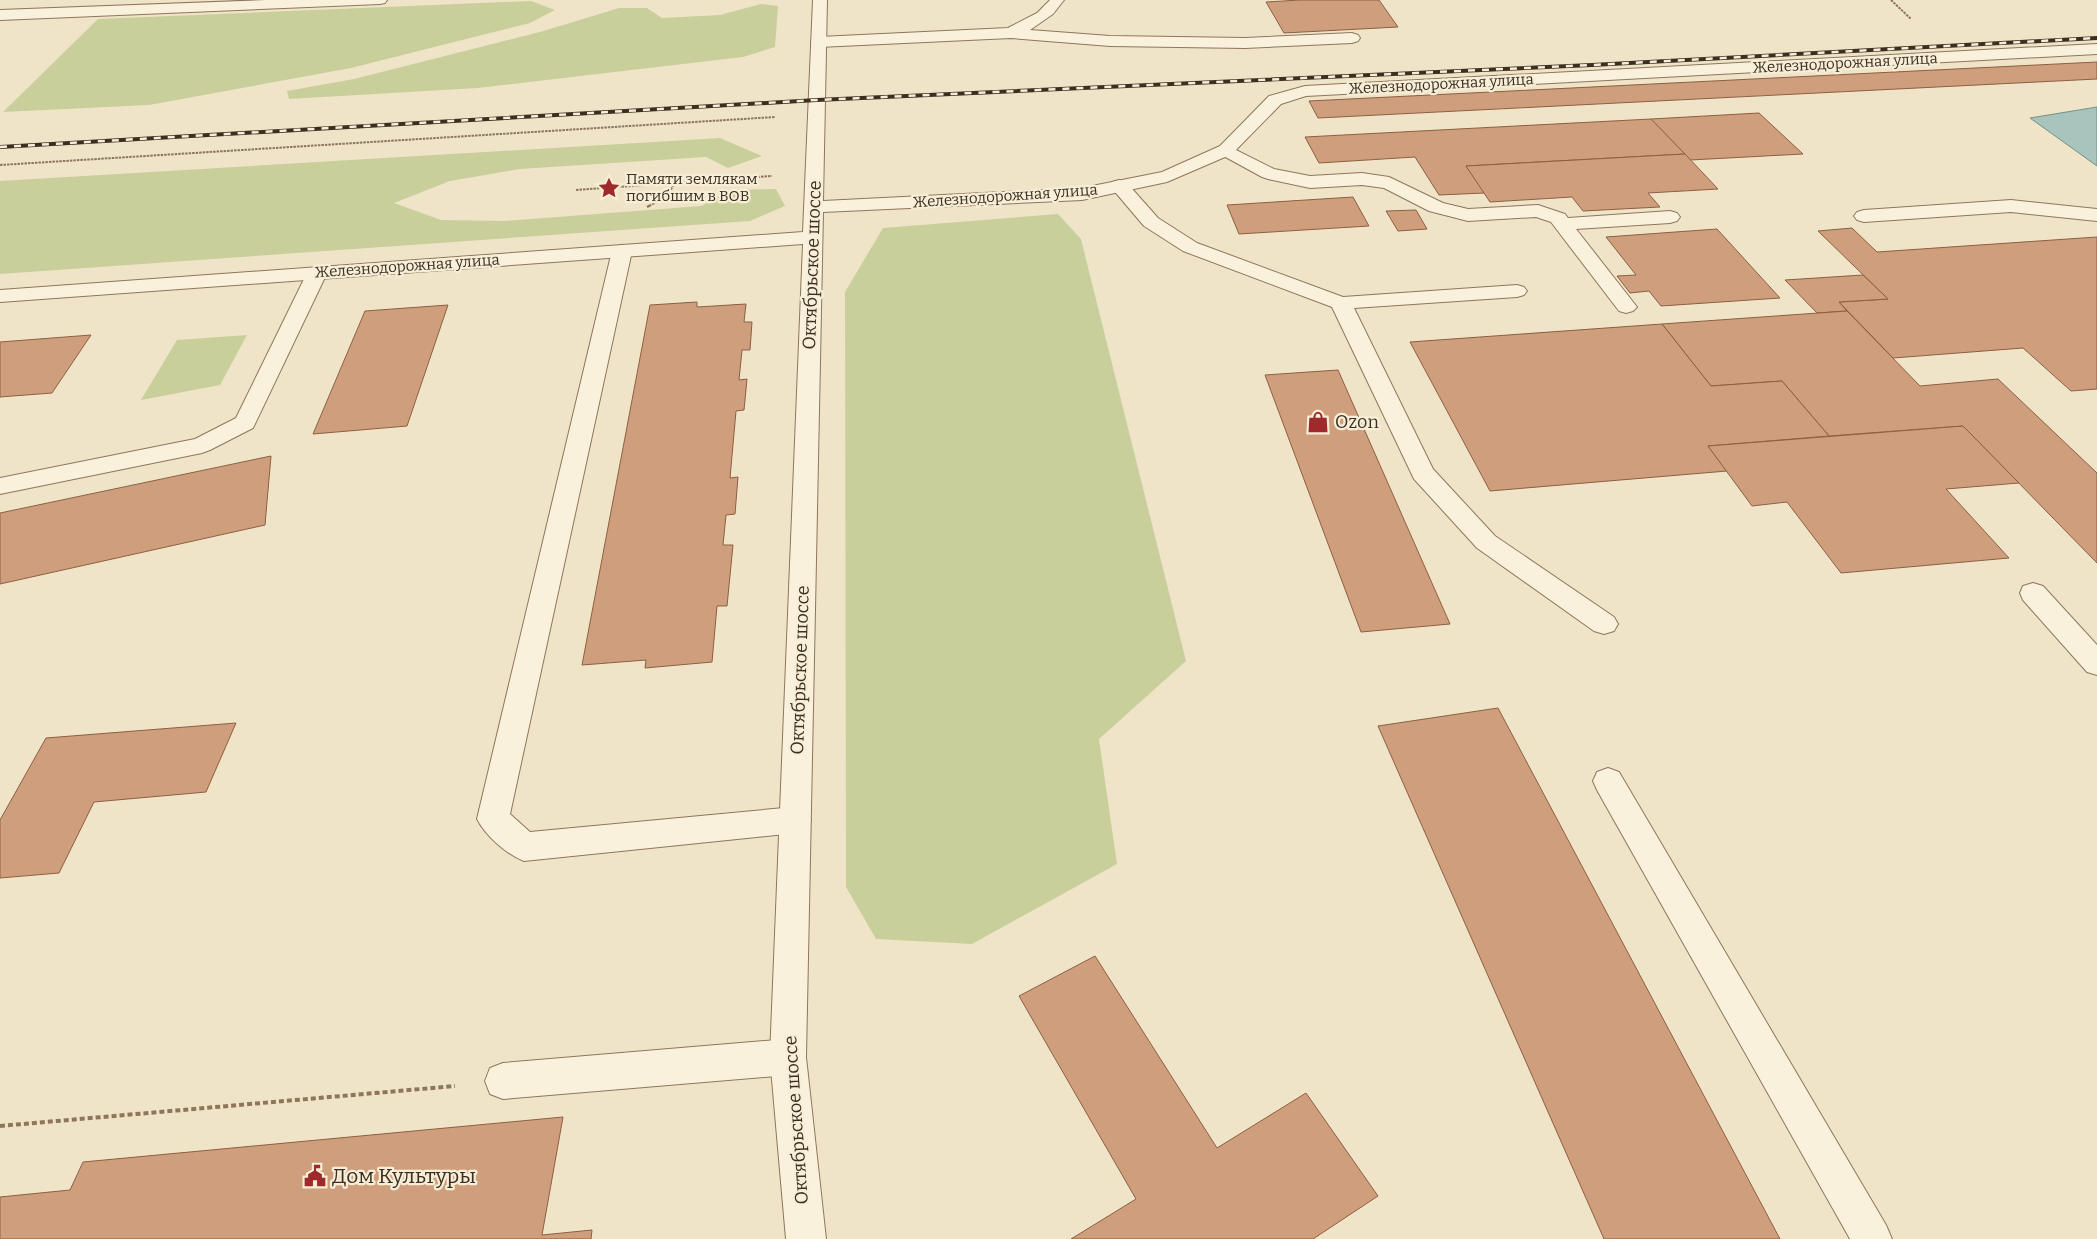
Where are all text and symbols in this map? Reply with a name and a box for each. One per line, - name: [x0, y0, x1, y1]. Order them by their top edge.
- street label: Железнодорожная улица: [1752, 49, 1938, 77]
- street label: Железнодорожная улица: [1348, 70, 1534, 98]
- place label: Памяти землякам погибшим в ВОВ: [626, 170, 758, 205]
- place icon: Памяти землякам погибшим в ВОВ: [596, 175, 622, 201]
- street label: Октябрьское шоссе: [798, 180, 826, 350]
- street label: Железнодорожная улица: [912, 181, 1098, 211]
- street label: Железнодорожная улица: [314, 251, 500, 281]
- shop icon: Ozon: [1305, 409, 1331, 435]
- place label: Ozon: [1335, 411, 1379, 433]
- street label: Октябрьское шоссе: [786, 585, 814, 755]
- street label: Октябрьское шоссе: [779, 1035, 813, 1205]
- public building icon: Дом Культуры: [302, 1163, 328, 1189]
- place label: Дом Культуры: [332, 1163, 476, 1189]

